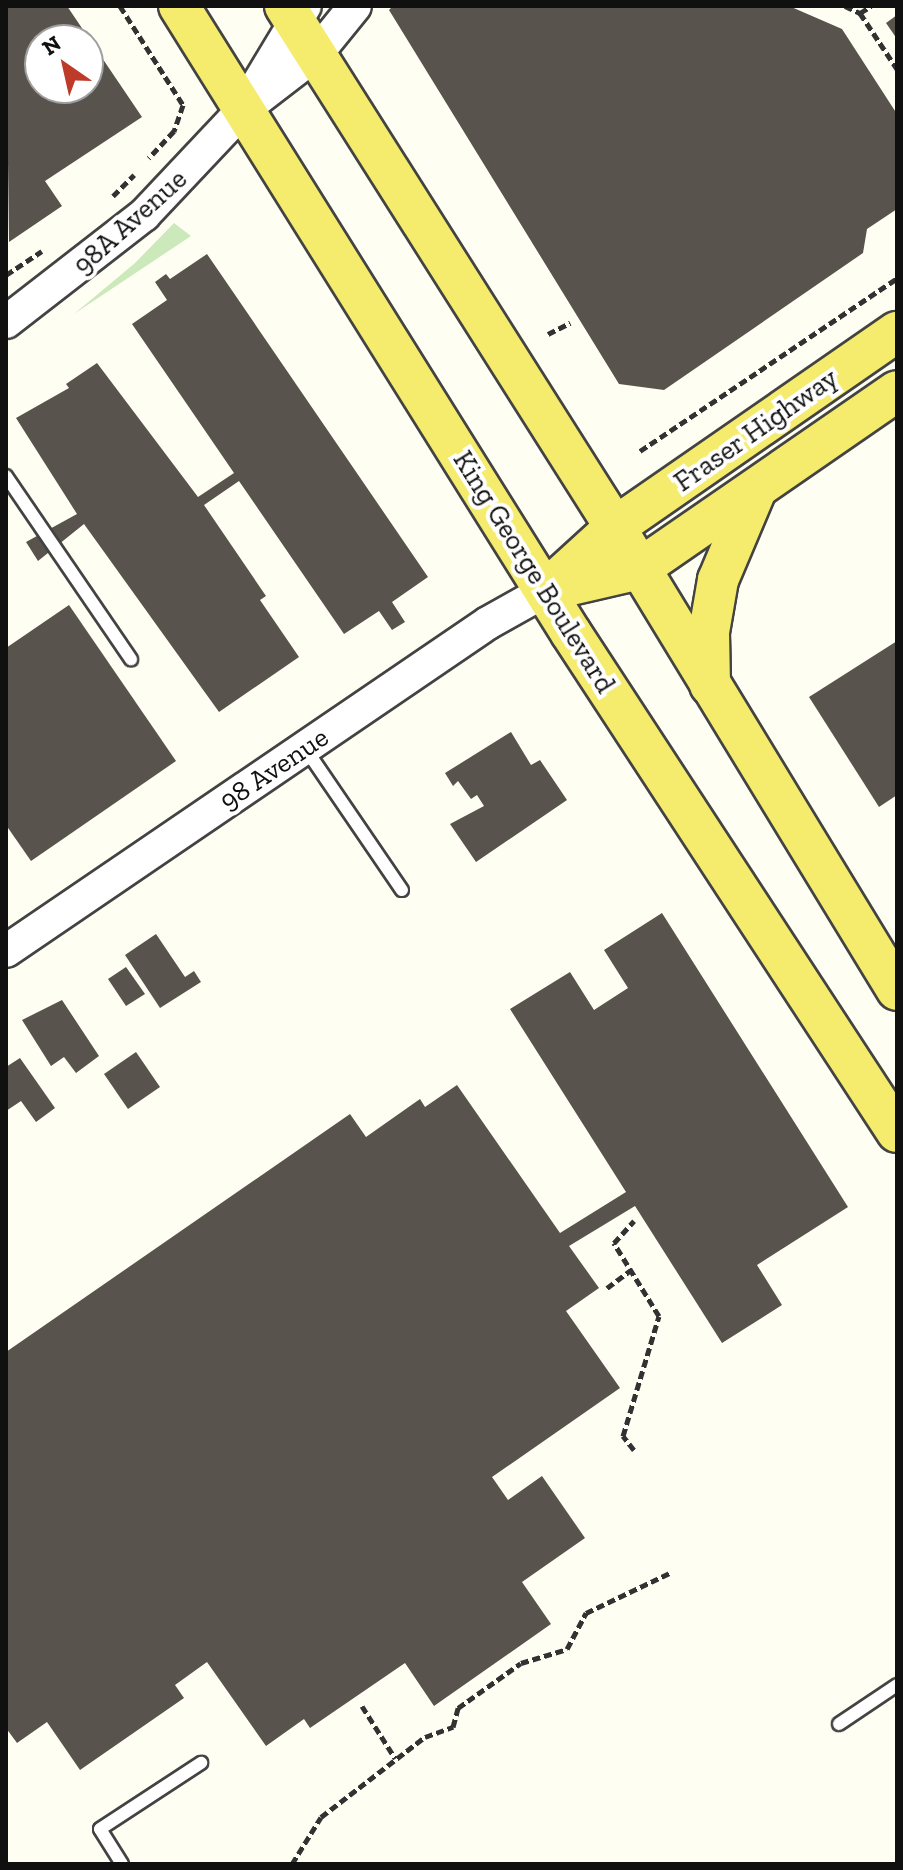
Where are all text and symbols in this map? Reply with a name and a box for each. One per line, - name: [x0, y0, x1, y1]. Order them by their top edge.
- north arrow: [24, 24, 104, 104]
- text: N: [37, 29, 66, 61]
- street label: 98A Avenue: [66, 162, 194, 282]
- street label: Fraser Highway: [667, 361, 845, 499]
- street label: King George Boulevard: [446, 445, 622, 699]
- street label: 98 Avenue: [213, 720, 335, 818]

